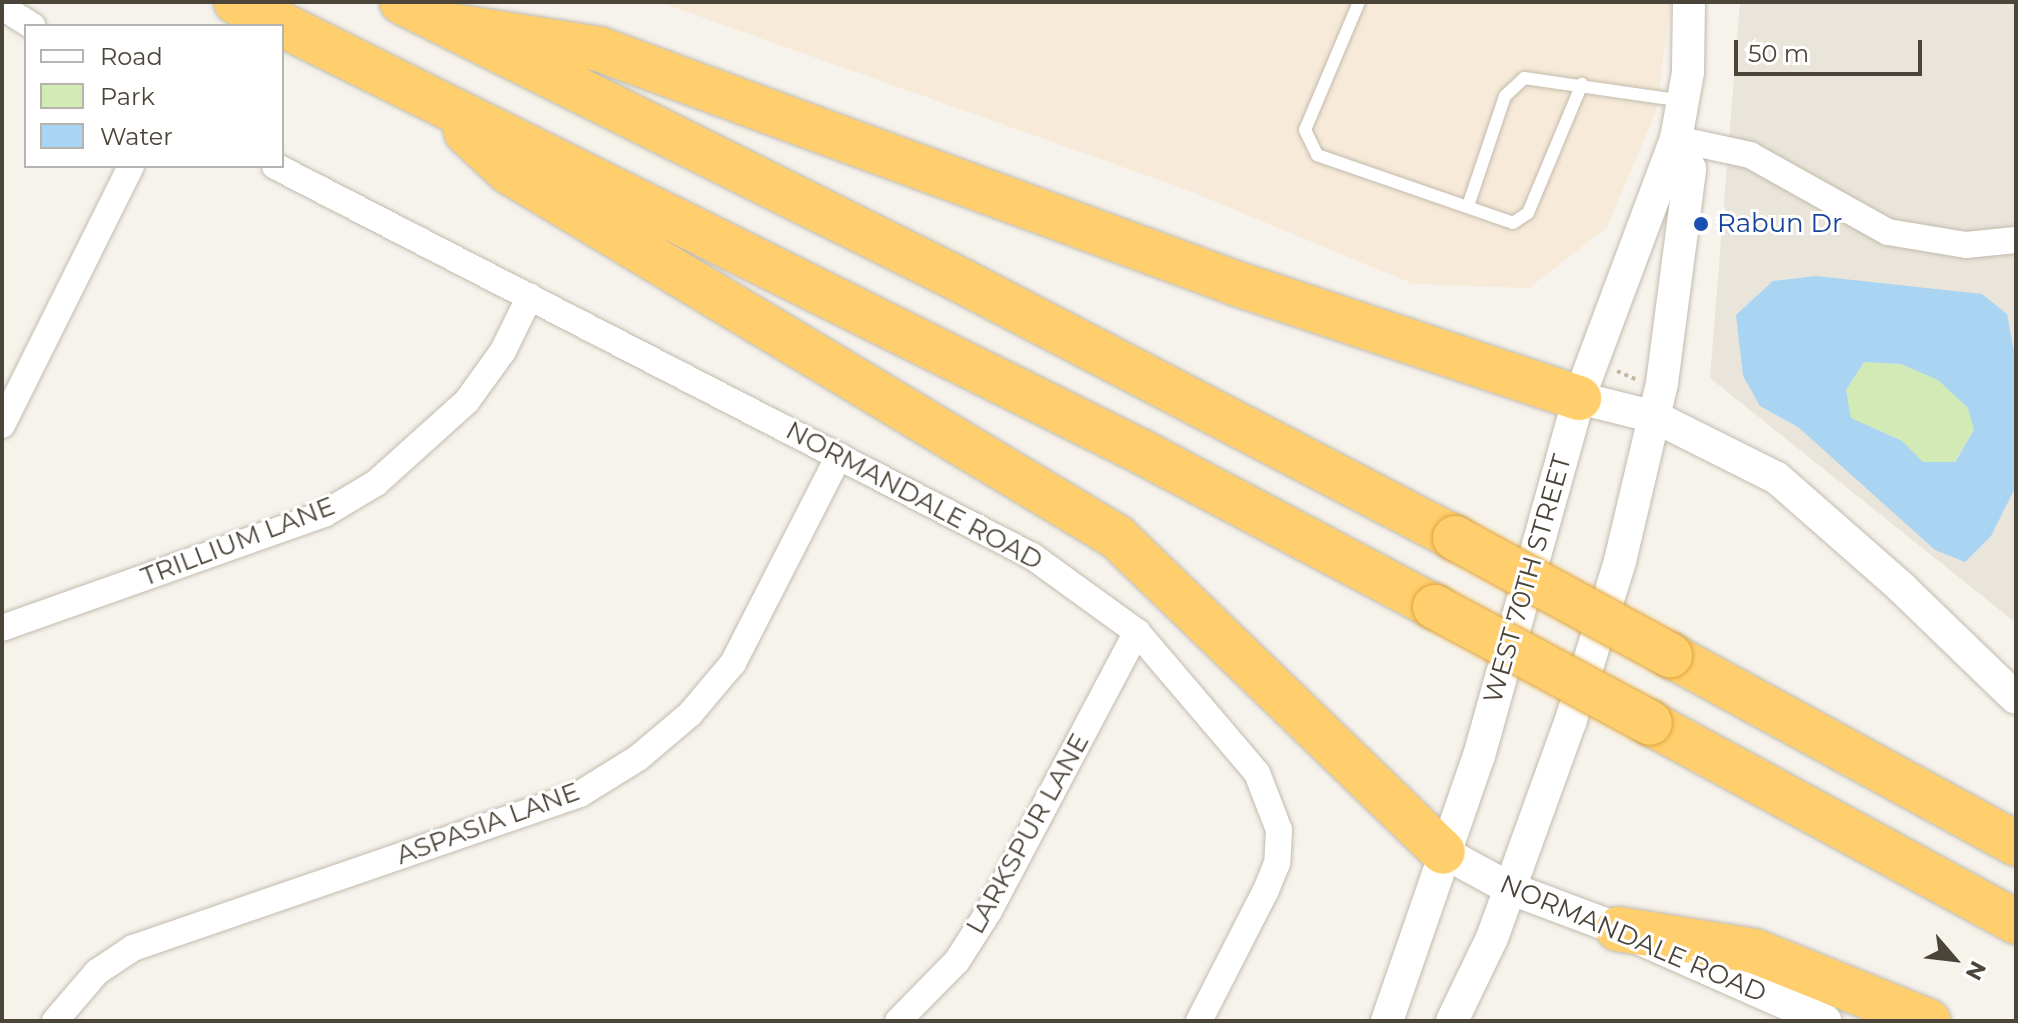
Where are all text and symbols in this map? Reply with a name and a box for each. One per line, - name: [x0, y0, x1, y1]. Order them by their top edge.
- legend: [24, 24, 284, 168]
- scale bar: [1738, 24, 1926, 74]
- text: 50 m: [1748, 39, 1809, 68]
- text: Road: [100, 42, 163, 71]
- text: Park: [100, 82, 155, 111]
- text: Water: [100, 122, 173, 151]
- place label: Rabun Dr: [1717, 208, 1842, 240]
- marker: Rabun Dr: [1692, 215, 1710, 233]
- street label: NORMANDALE ROAD: [780, 415, 1048, 577]
- street label: WEST 70TH STREET: [1478, 451, 1578, 707]
- street label: TRILLIUM LANE: [137, 491, 339, 593]
- street label: LARKSPUR LANE: [960, 728, 1096, 940]
- street label: ASPASIA LANE: [392, 776, 584, 872]
- street label: NORMANDALE ROAD: [1495, 869, 1771, 1009]
- north arrow: [1914, 919, 1994, 999]
- text: N: [1960, 956, 1992, 985]

